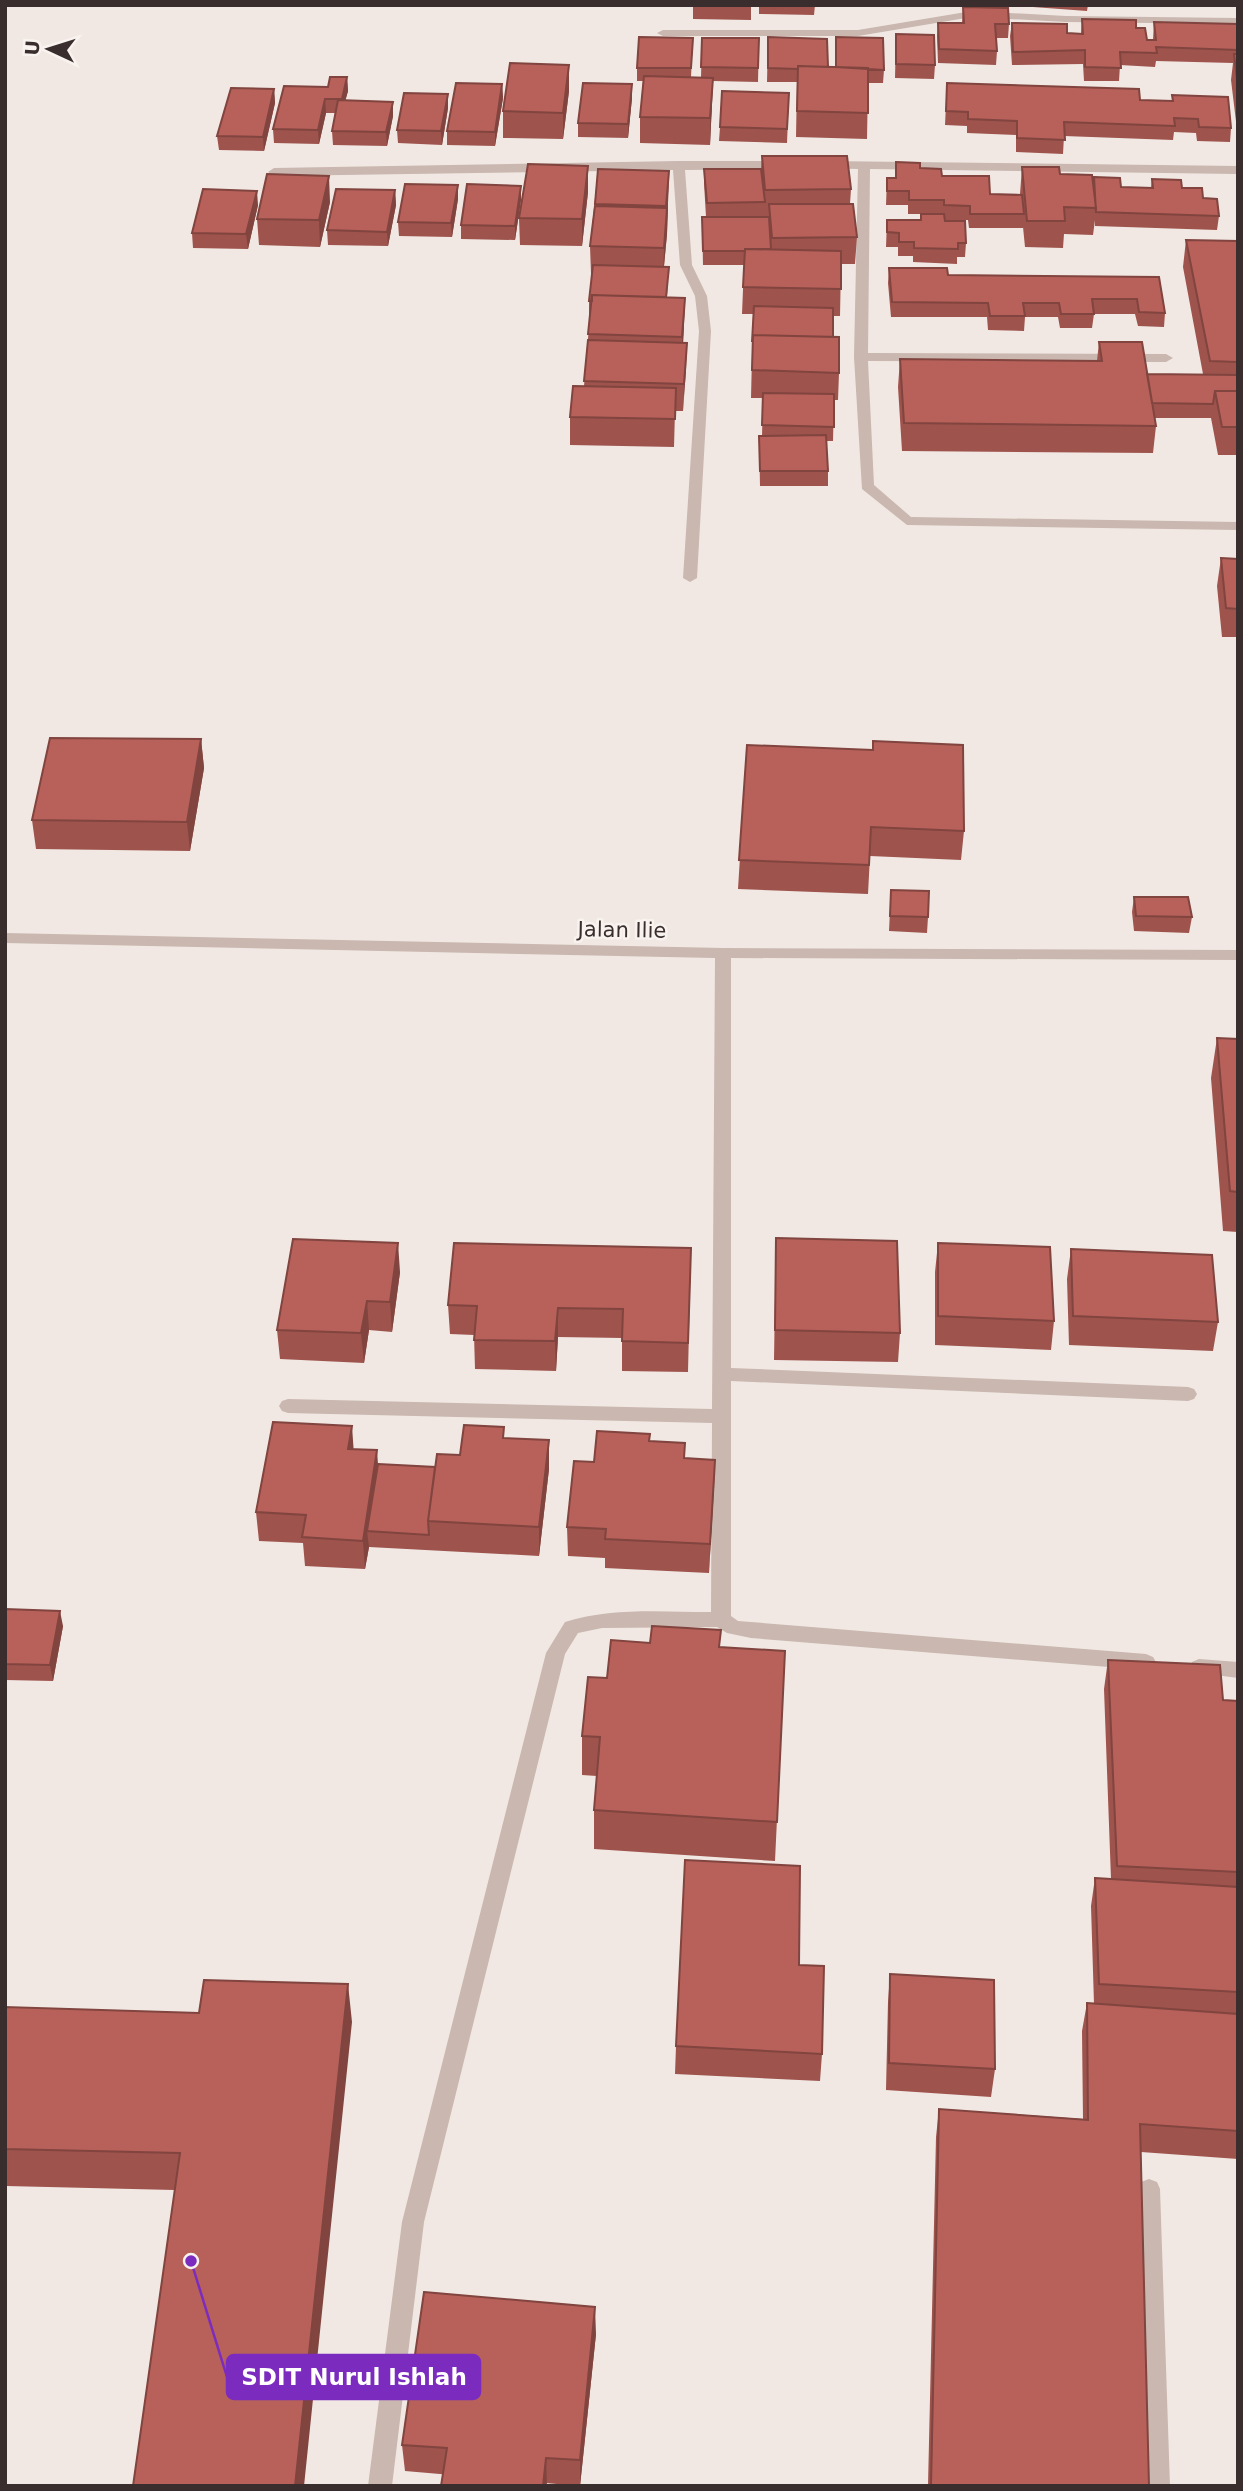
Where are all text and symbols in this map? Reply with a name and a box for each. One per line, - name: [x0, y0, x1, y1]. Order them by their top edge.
- north arrow: [14, 14, 84, 84]
- text: U: [21, 39, 44, 56]
- street label: Jalan Ilie: [576, 917, 666, 943]
- callout: SDIT Nurul Ishlah: [227, 2355, 480, 2399]
- text: SDIT Nurul Ishlah: [241, 2364, 467, 2390]

